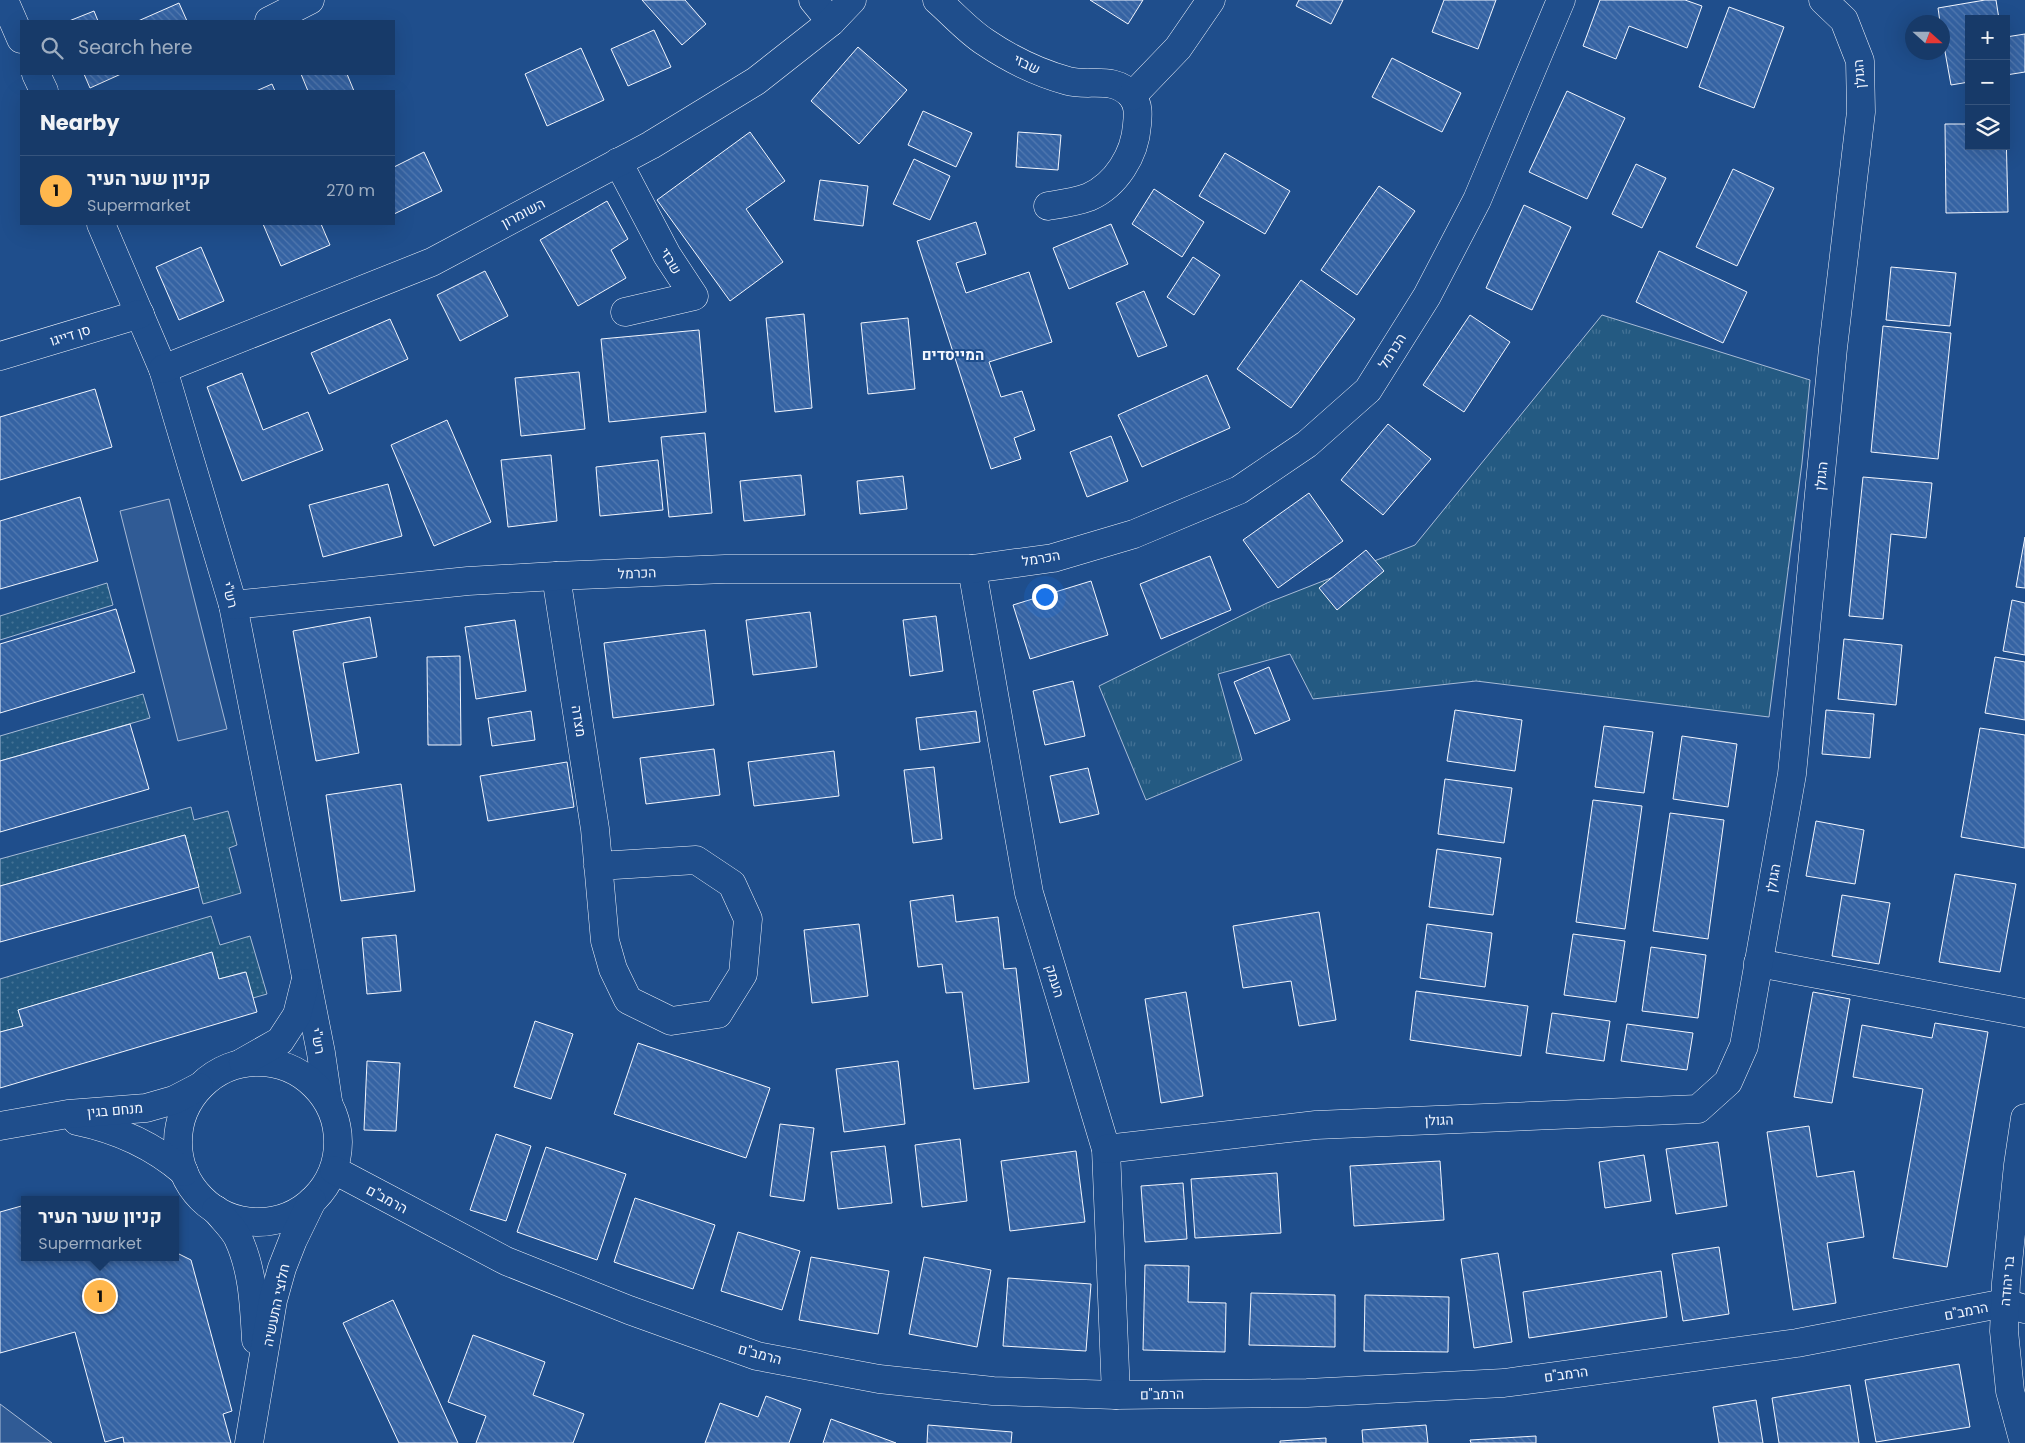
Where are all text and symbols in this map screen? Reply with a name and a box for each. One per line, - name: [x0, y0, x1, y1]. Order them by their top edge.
- north arrow: [1905, 15, 1950, 60]
- map controls: [1965, 15, 2010, 150]
- button: +: [1965, 15, 2010, 60]
- search box: [20, 20, 395, 75]
- icon: search: [38, 34, 66, 62]
- text: Search here: [78, 34, 192, 61]
- street label: שבזי: [1010, 49, 1044, 79]
- street label: הגולן: [1848, 59, 1870, 89]
- button: −: [1965, 60, 2010, 105]
- button: layers: [1965, 105, 2010, 150]
- text: Nearby: [40, 108, 120, 137]
- text: קניון שער העיר: [87, 165, 211, 192]
- text: 1: [53, 179, 59, 202]
- text: 270 m: [326, 179, 375, 202]
- street label: השומרון: [497, 193, 549, 233]
- text: Supermarket: [87, 194, 191, 217]
- street label: שבזי: [655, 244, 687, 278]
- street label: סן דייגו: [47, 319, 93, 351]
- street label: הכרמל: [1373, 329, 1411, 373]
- district label: המייסדים: [922, 344, 984, 365]
- street label: הגולן: [1810, 461, 1832, 491]
- street label: הכרמל: [1020, 545, 1062, 571]
- street label: הכרמל: [617, 562, 657, 584]
- street label: רש"י: [217, 580, 243, 610]
- your location: [1032, 584, 1058, 610]
- street label: מצדה: [567, 704, 591, 738]
- street label: הגולן: [1761, 862, 1785, 894]
- street label: העמק: [1040, 962, 1070, 1000]
- street label: רש"י: [306, 1026, 330, 1056]
- street label: מנחם בגין: [86, 1098, 144, 1122]
- street label: הגולן: [1424, 1110, 1454, 1130]
- street label: הרמב"ם: [363, 1180, 411, 1218]
- popup: [21, 1196, 179, 1261]
- text: קניון שער העיר: [38, 1203, 162, 1230]
- text: Supermarket: [38, 1232, 142, 1255]
- street label: בר יהודה: [1995, 1255, 2019, 1307]
- street label: חלוצי התעשיה: [257, 1262, 295, 1348]
- pin: 1: [84, 1277, 116, 1315]
- street label: הרמב"ם: [1942, 1297, 1990, 1325]
- street label: הרמב"ם: [736, 1339, 784, 1369]
- street label: הרמב"ם: [1543, 1361, 1589, 1387]
- street label: הרמב"ם: [1140, 1384, 1184, 1404]

